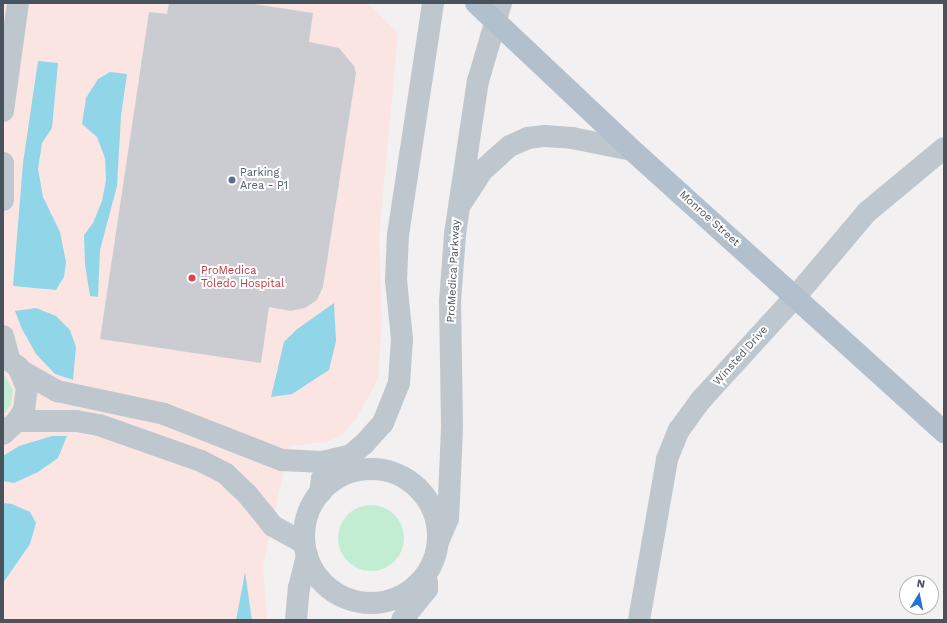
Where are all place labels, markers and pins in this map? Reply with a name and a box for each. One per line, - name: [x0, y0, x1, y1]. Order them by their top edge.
- place label: Parking Area - P1: [240, 167, 288, 193]
- marker: Parking Area - P1: [227, 175, 237, 185]
- place label: ProMedica Toledo Hospital: [201, 265, 284, 291]
- marker: ProMedica Toledo Hospital: [186, 272, 198, 284]

